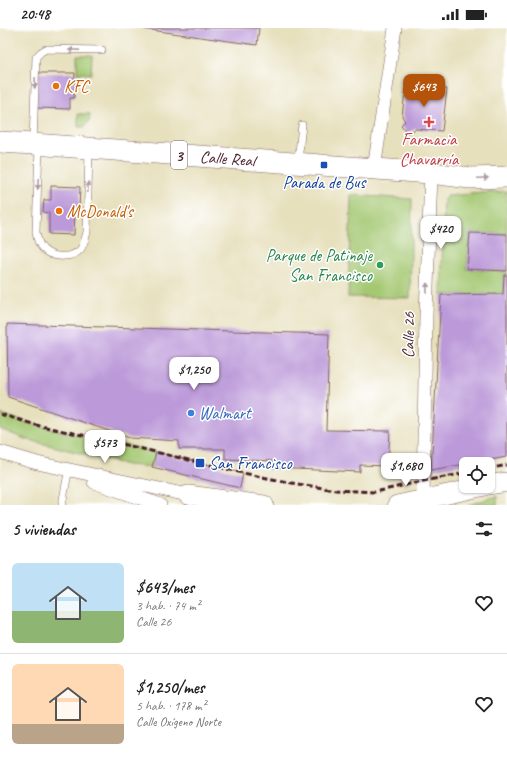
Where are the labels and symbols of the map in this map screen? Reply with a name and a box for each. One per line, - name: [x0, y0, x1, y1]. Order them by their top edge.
- one-way arrow: [67, 47, 80, 53]
- pin: $643: [400, 74, 448, 108]
- place label: KFC: [64, 76, 91, 97]
- one-way arrow: [32, 77, 39, 89]
- marker: KFC: [51, 81, 61, 91]
- marker: Farmacia Chavarría: [424, 117, 434, 127]
- place label: Farmacia Chavarría: [400, 129, 460, 170]
- road number: 3: [171, 141, 187, 169]
- street label: Calle Real: [199, 146, 259, 171]
- marker: Parada de Bus: [319, 160, 329, 170]
- place label: Parada de Bus: [283, 172, 367, 193]
- one-way arrow: [477, 175, 490, 181]
- one-way arrow: [35, 178, 41, 191]
- one-way arrow: [85, 180, 91, 193]
- place label: McDonald's: [67, 201, 135, 222]
- marker: McDonald's: [54, 206, 64, 216]
- pin: $420: [417, 216, 465, 250]
- place label: Parque de Patinaje San Francisco: [266, 245, 373, 286]
- marker: Parque de Patinaje San Francisco: [375, 260, 385, 270]
- one-way arrow: [424, 281, 430, 294]
- street label: Calle 26: [398, 310, 419, 358]
- pin: $1,250: [161, 357, 227, 391]
- place label: Walmart: [199, 403, 253, 424]
- marker: Walmart: [186, 408, 196, 418]
- pin: $573: [81, 430, 129, 464]
- place label: San Francisco: [209, 453, 293, 474]
- pin: $1,680: [373, 453, 439, 487]
- marker: San Francisco: [194, 457, 206, 469]

